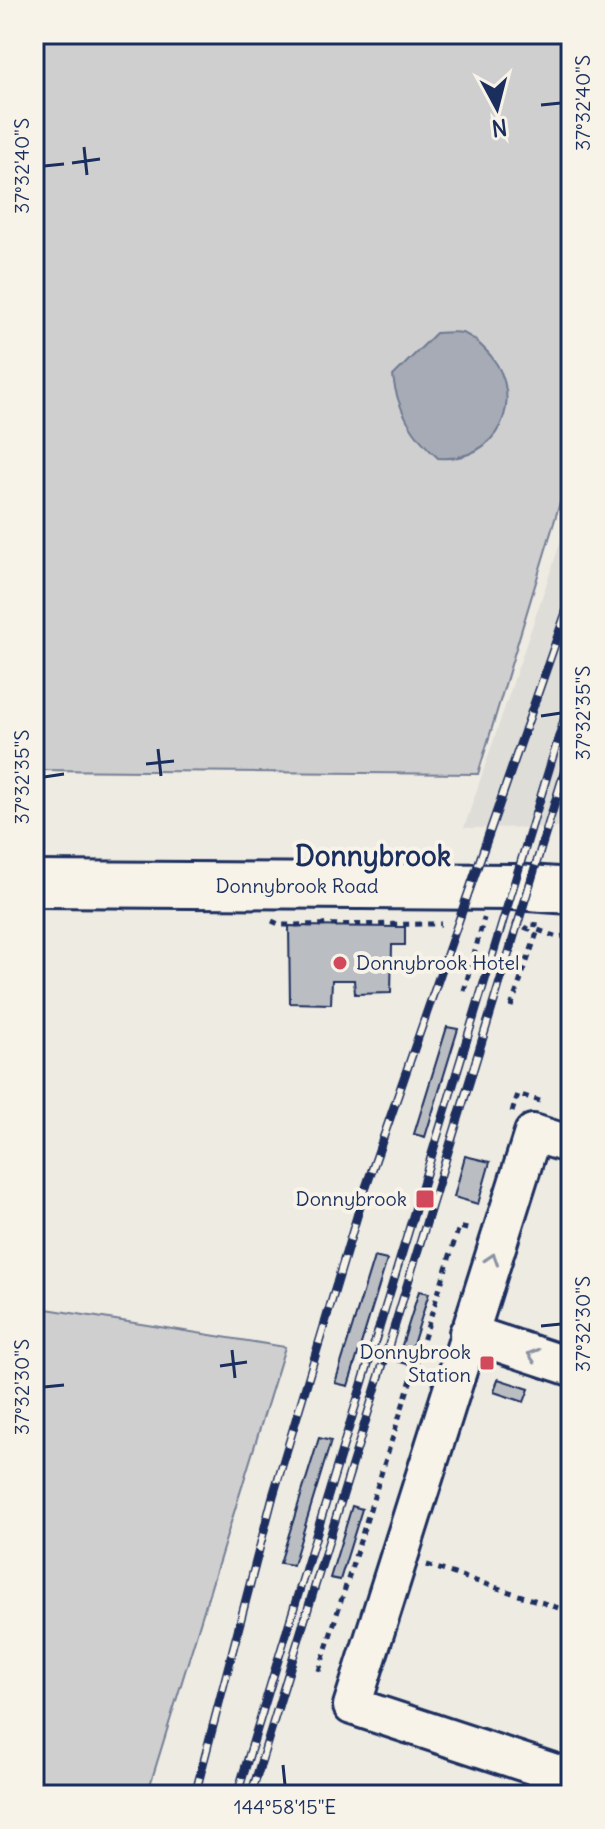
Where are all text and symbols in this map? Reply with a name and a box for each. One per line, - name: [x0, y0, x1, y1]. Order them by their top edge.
- text: 37°32'40"S: [570, 55, 595, 151]
- north arrow: [457, 68, 537, 148]
- text: N: [490, 113, 509, 143]
- text: 37°32'40"S: [9, 118, 34, 214]
- text: 37°32'35"S: [570, 666, 595, 760]
- text: 37°32'35"S: [9, 730, 34, 824]
- district label: Donnybrook: [295, 838, 451, 874]
- street label: Donnybrook Road: [215, 873, 379, 898]
- place label: Donnybrook Hotel: [356, 950, 520, 975]
- marker: Donnybrook Hotel: [331, 954, 349, 972]
- place label: Donnybrook: [295, 1186, 407, 1211]
- marker: Donnybrook: [414, 1188, 436, 1210]
- one-way arrow: [483, 1253, 499, 1266]
- text: 37°32'30"S: [570, 1276, 595, 1372]
- text: 37°32'30"S: [9, 1339, 34, 1435]
- place label: Donnybrook Station: [359, 1339, 471, 1387]
- one-way arrow: [526, 1348, 540, 1364]
- marker: Donnybrook Station: [478, 1354, 496, 1372]
- text: 144°58'15"E: [234, 1794, 336, 1819]

